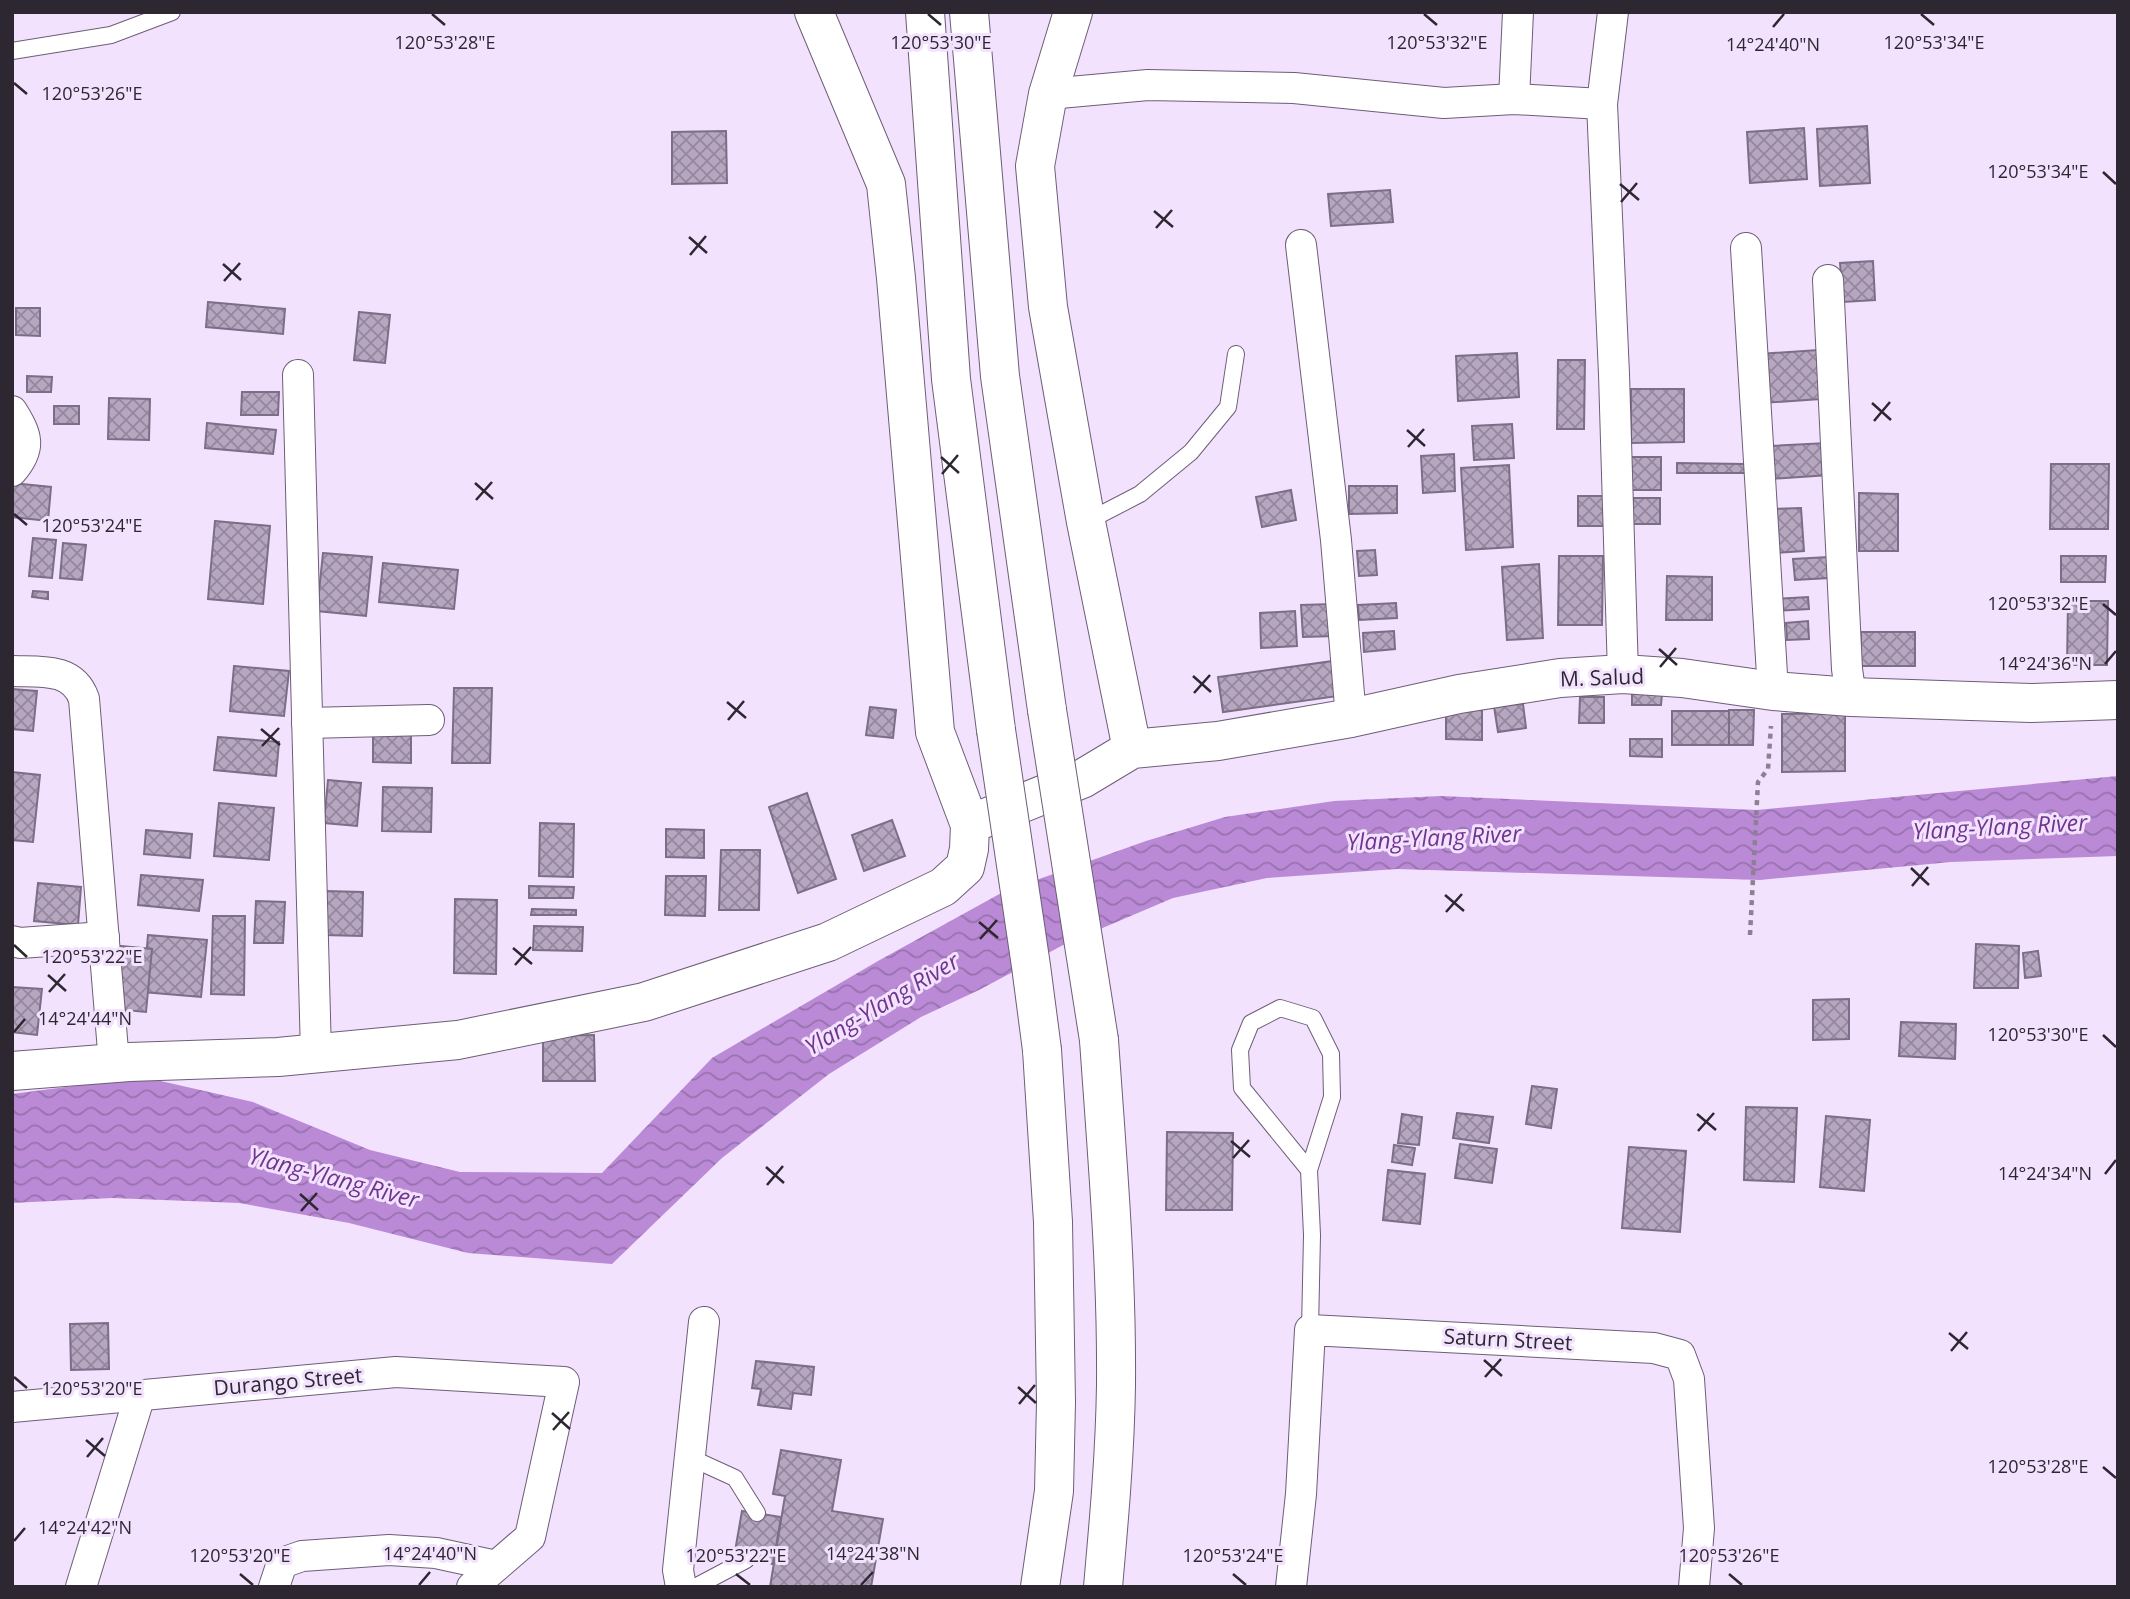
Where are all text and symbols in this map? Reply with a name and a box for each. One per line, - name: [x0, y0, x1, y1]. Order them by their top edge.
- text: 120°53'28"E: [395, 30, 495, 54]
- text: 120°53'30"E: [891, 30, 991, 54]
- text: 120°53'32"E: [1387, 30, 1487, 54]
- text: 120°53'34"E: [1884, 30, 1984, 54]
- text: 14°24'40"N: [1726, 32, 1820, 56]
- text: 120°53'26"E: [42, 81, 142, 105]
- text: 120°53'34"E: [1988, 159, 2088, 183]
- text: 120°53'24"E: [42, 513, 142, 537]
- text: 120°53'32"E: [1988, 591, 2088, 615]
- text: 14°24'36"N: [1998, 651, 2092, 675]
- street label: M. Salud: [1559, 662, 1644, 692]
- water label: Ylang-Ylang River: [1912, 805, 2089, 847]
- water label: Ylang-Ylang River: [1346, 816, 1523, 858]
- text: 120°53'22"E: [42, 944, 142, 968]
- water label: Ylang-Ylang River: [798, 944, 965, 1062]
- text: 14°24'44"N: [38, 1006, 132, 1030]
- text: 120°53'30"E: [1988, 1022, 2088, 1046]
- water label: Ylang-Ylang River: [246, 1139, 424, 1215]
- text: 14°24'34"N: [1998, 1161, 2092, 1185]
- street label: Saturn Street: [1443, 1322, 1573, 1356]
- street label: Durango Street: [212, 1361, 364, 1401]
- text: 120°53'20"E: [42, 1376, 142, 1400]
- text: 120°53'28"E: [1988, 1454, 2088, 1478]
- text: 14°24'42"N: [38, 1515, 132, 1539]
- text: 14°24'40"N: [383, 1541, 477, 1565]
- text: 14°24'38"N: [826, 1541, 920, 1565]
- text: 120°53'20"E: [190, 1543, 290, 1567]
- text: 120°53'22"E: [686, 1543, 786, 1567]
- text: 120°53'24"E: [1183, 1543, 1283, 1567]
- text: 120°53'26"E: [1679, 1543, 1779, 1567]

